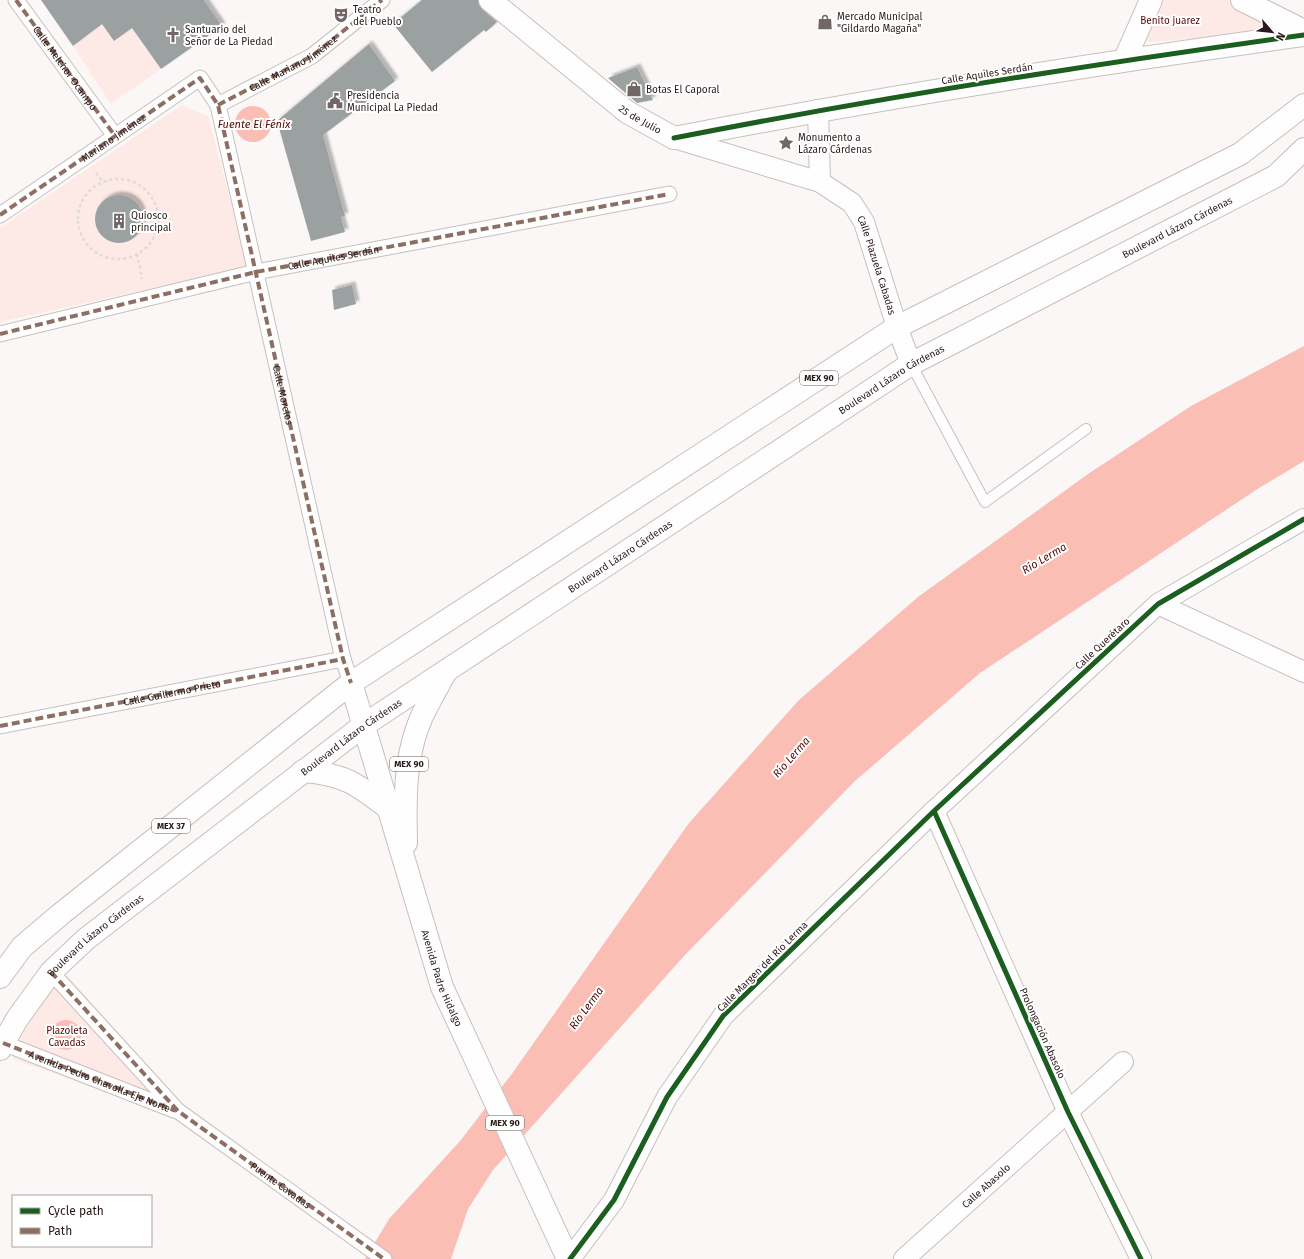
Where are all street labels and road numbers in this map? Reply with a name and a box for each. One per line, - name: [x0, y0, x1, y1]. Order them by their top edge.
- street label: Calle Melchor Ocampo: [30, 24, 99, 113]
- street label: Calle Mariano Jiménez: [248, 33, 340, 95]
- street label: Calle Aquiles Serdán: [941, 61, 1034, 87]
- street label: 25 de Julio: [616, 103, 663, 137]
- street label: Mariano Jiménez: [79, 112, 149, 165]
- street label: Boulevard Lázaro Cárdenas: [1120, 194, 1235, 261]
- street label: Calle Plazuela Cabadas: [854, 213, 898, 317]
- street label: Calle Aquiles Serdán: [287, 244, 380, 273]
- street label: Boulevard Lázaro Cárdenas: [836, 343, 947, 417]
- street label: Calle Morelos: [270, 364, 295, 426]
- road number: MEX 90: [800, 371, 838, 385]
- street label: Boulevard Lázaro Cárdenas: [566, 518, 675, 596]
- street label: Calle Querétaro: [1073, 615, 1133, 672]
- street label: Calle Guillermo Prieto: [122, 678, 222, 709]
- street label: Boulevard Lázaro Cárdenas: [299, 697, 405, 779]
- road number: MEX 90: [390, 757, 428, 771]
- road number: MEX 37: [152, 819, 190, 833]
- street label: Boulevard Lázaro Cárdenas: [45, 892, 146, 979]
- street label: Calle Margen del Río Lerma: [714, 918, 810, 1014]
- street label: Avenida Padre Hidalgo: [418, 929, 465, 1029]
- street label: Prolongación Abasolo: [1017, 986, 1068, 1081]
- street label: Avenida Pedro Chavolla Eje Norte: [27, 1049, 172, 1115]
- road number: MEX 90: [486, 1116, 524, 1130]
- street label: Puente Cavadas: [248, 1160, 313, 1212]
- street label: Calle Abasolo: [960, 1161, 1013, 1211]

